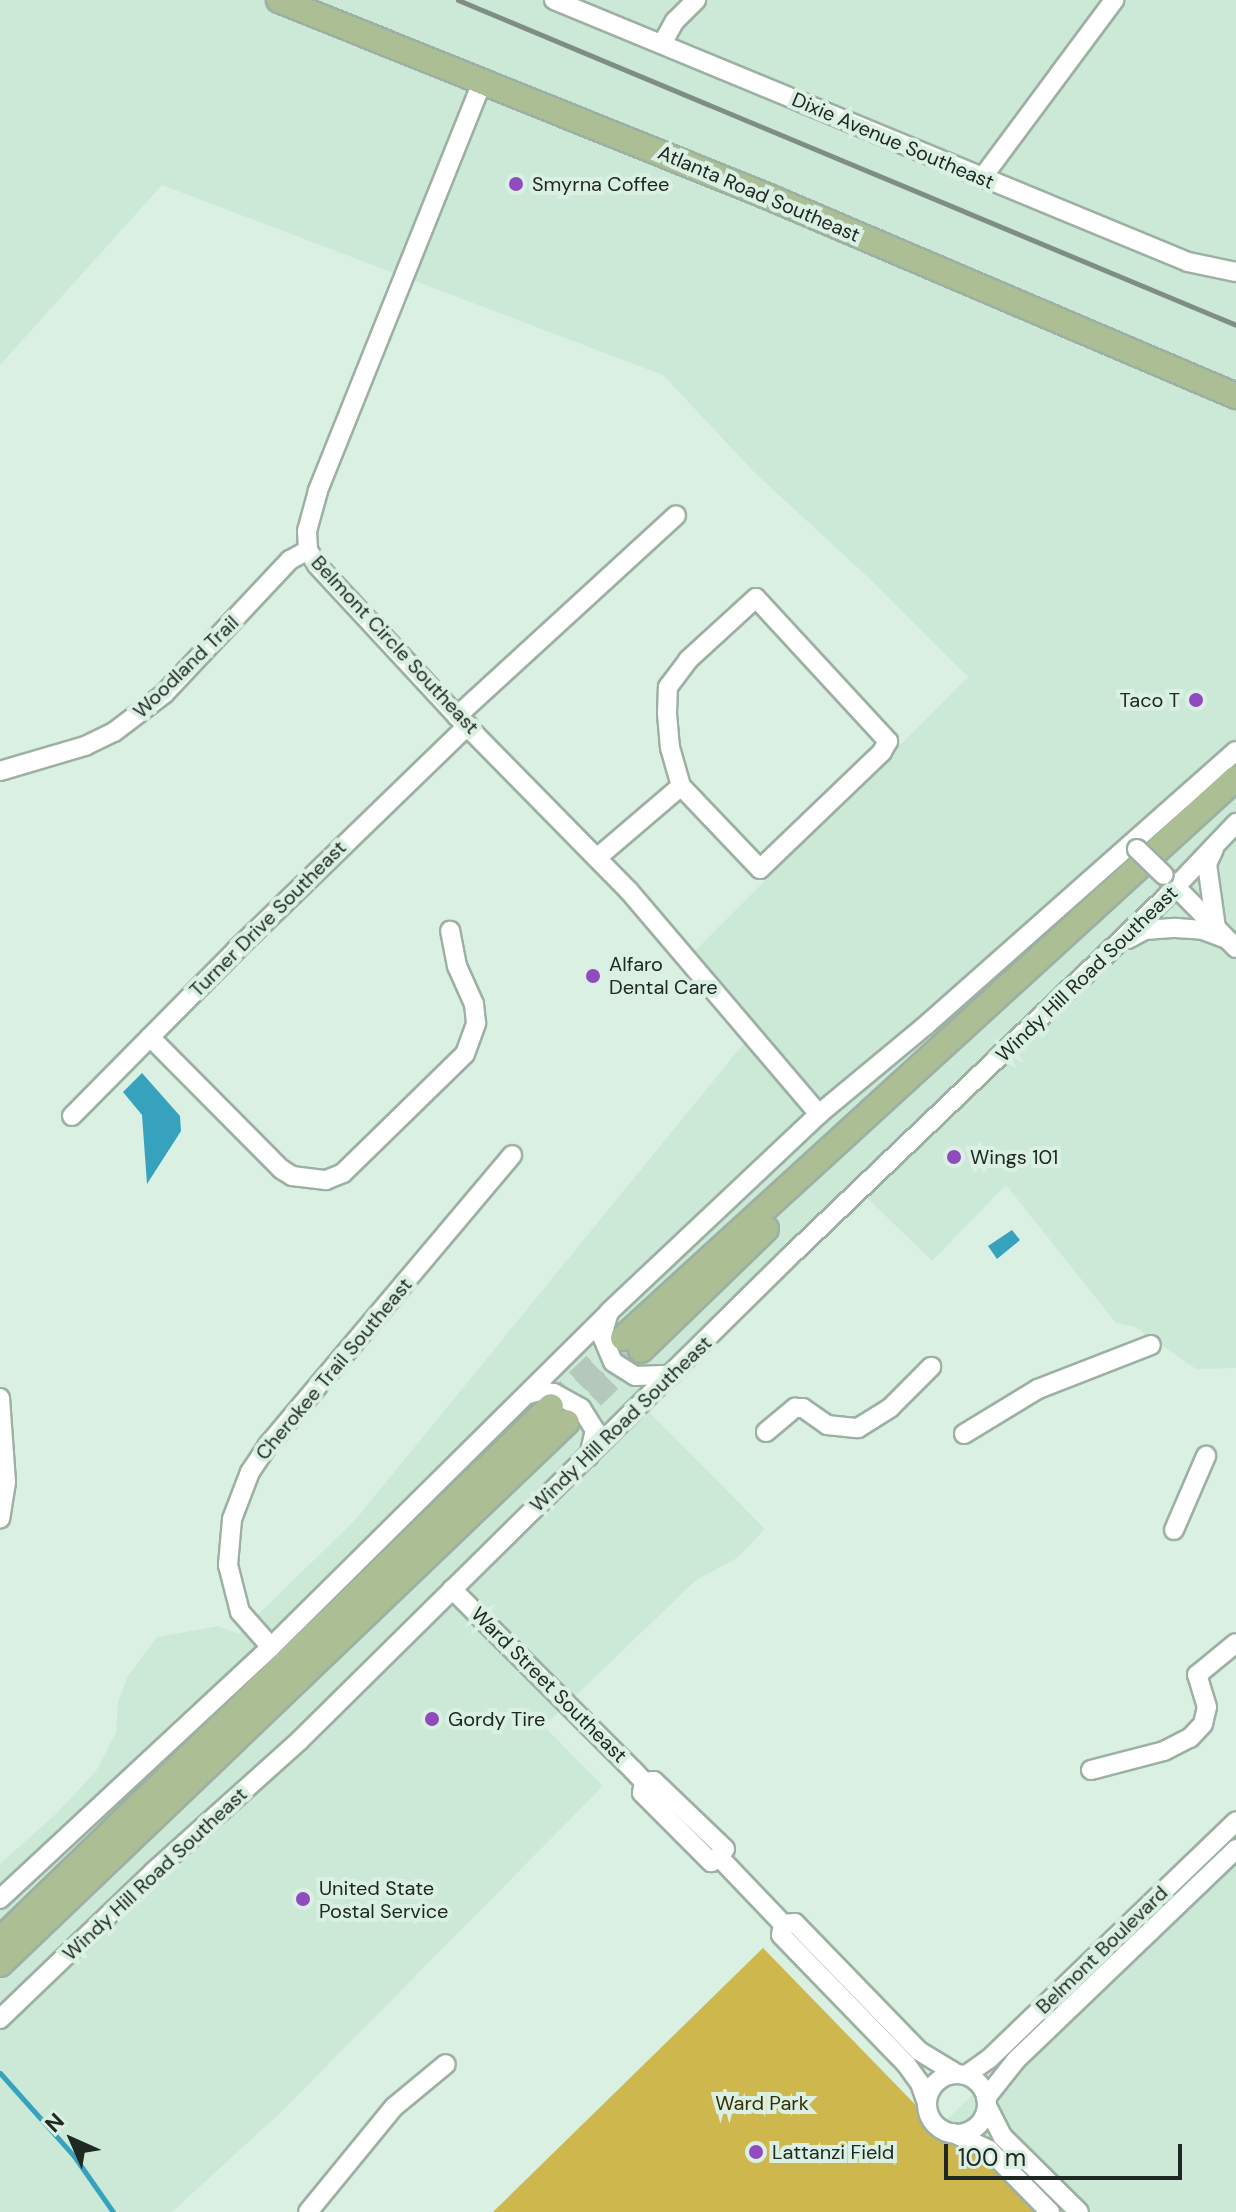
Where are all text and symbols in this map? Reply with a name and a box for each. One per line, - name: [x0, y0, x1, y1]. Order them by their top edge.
- street label: Dixie Avenue Southeast: [788, 88, 998, 194]
- street label: Atlanta Road Southeast: [654, 141, 864, 247]
- place label: Smyrna Coffee: [532, 172, 669, 196]
- marker: Smyrna Coffee: [507, 175, 525, 193]
- street label: Belmont Circle Southeast: [306, 551, 484, 739]
- street label: Woodland Trail: [128, 611, 244, 723]
- place label: Taco T: [1120, 688, 1180, 712]
- marker: Taco T: [1187, 691, 1205, 709]
- street label: Turner Drive Southeast: [185, 836, 351, 1002]
- street label: Windy Hill Road Southeast: [991, 881, 1183, 1067]
- place label: Alfaro Dental Care: [609, 952, 718, 999]
- marker: Alfaro Dental Care: [584, 967, 602, 985]
- place label: Wings 101: [970, 1145, 1058, 1169]
- marker: Wings 101: [945, 1148, 963, 1166]
- street label: Cherokee Trail Southeast: [251, 1273, 417, 1465]
- street label: Windy Hill Road Southeast: [525, 1331, 717, 1517]
- street label: Ward Street Southeast: [466, 1602, 632, 1768]
- place label: Gordy Tire: [448, 1707, 545, 1731]
- marker: Gordy Tire: [423, 1710, 441, 1728]
- street label: Windy Hill Road Southeast: [58, 1782, 252, 1966]
- place label: United State Postal Service: [319, 1876, 448, 1923]
- street label: Belmont Boulevard: [1031, 1881, 1173, 2019]
- marker: United State Postal Service: [294, 1890, 312, 1908]
- park label: Ward Park: [715, 2091, 809, 2115]
- north arrow: [32, 2100, 112, 2180]
- text: N: [39, 2107, 71, 2139]
- scale bar: [948, 2128, 1186, 2178]
- place label: Lattanzi Field: [772, 2140, 894, 2164]
- text: 100 m: [958, 2142, 1026, 2173]
- marker: Lattanzi Field: [747, 2143, 765, 2161]

